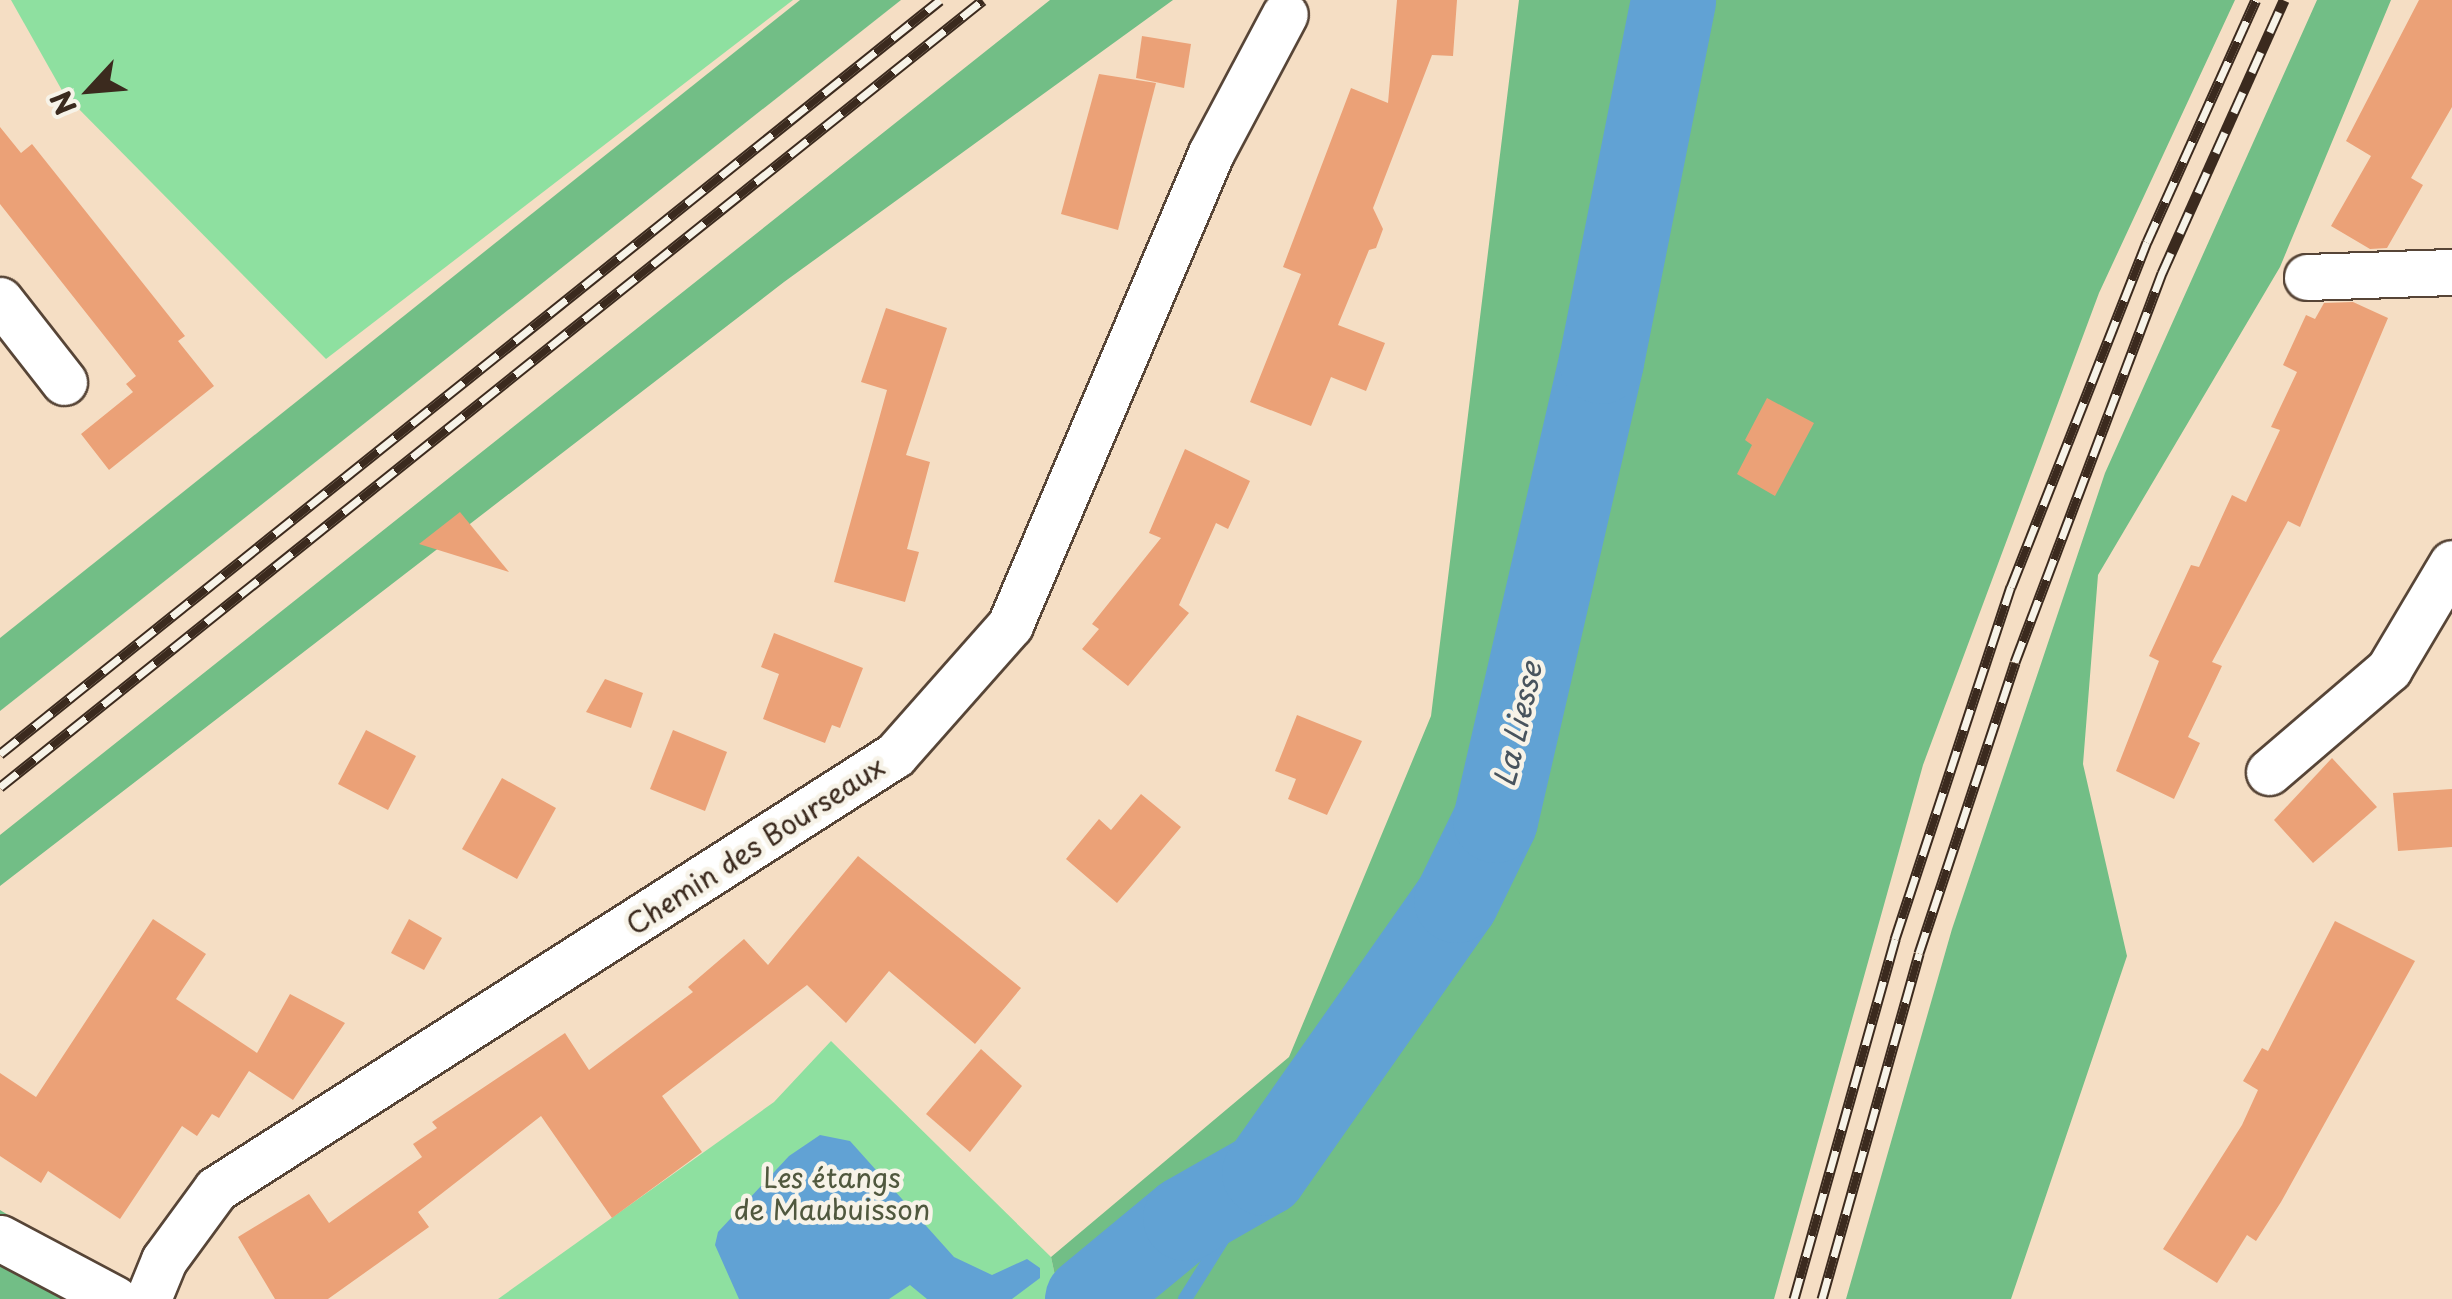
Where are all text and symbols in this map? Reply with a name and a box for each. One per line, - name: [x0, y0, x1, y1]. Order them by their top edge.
- north arrow: [40, 40, 140, 140]
- text: N: [38, 84, 87, 123]
- water label: La Liesse: [1485, 658, 1549, 790]
- street label: Chemin des Bourseaux: [619, 748, 891, 942]
- park label: Les étangs de Maubuisson: [733, 1160, 931, 1226]

